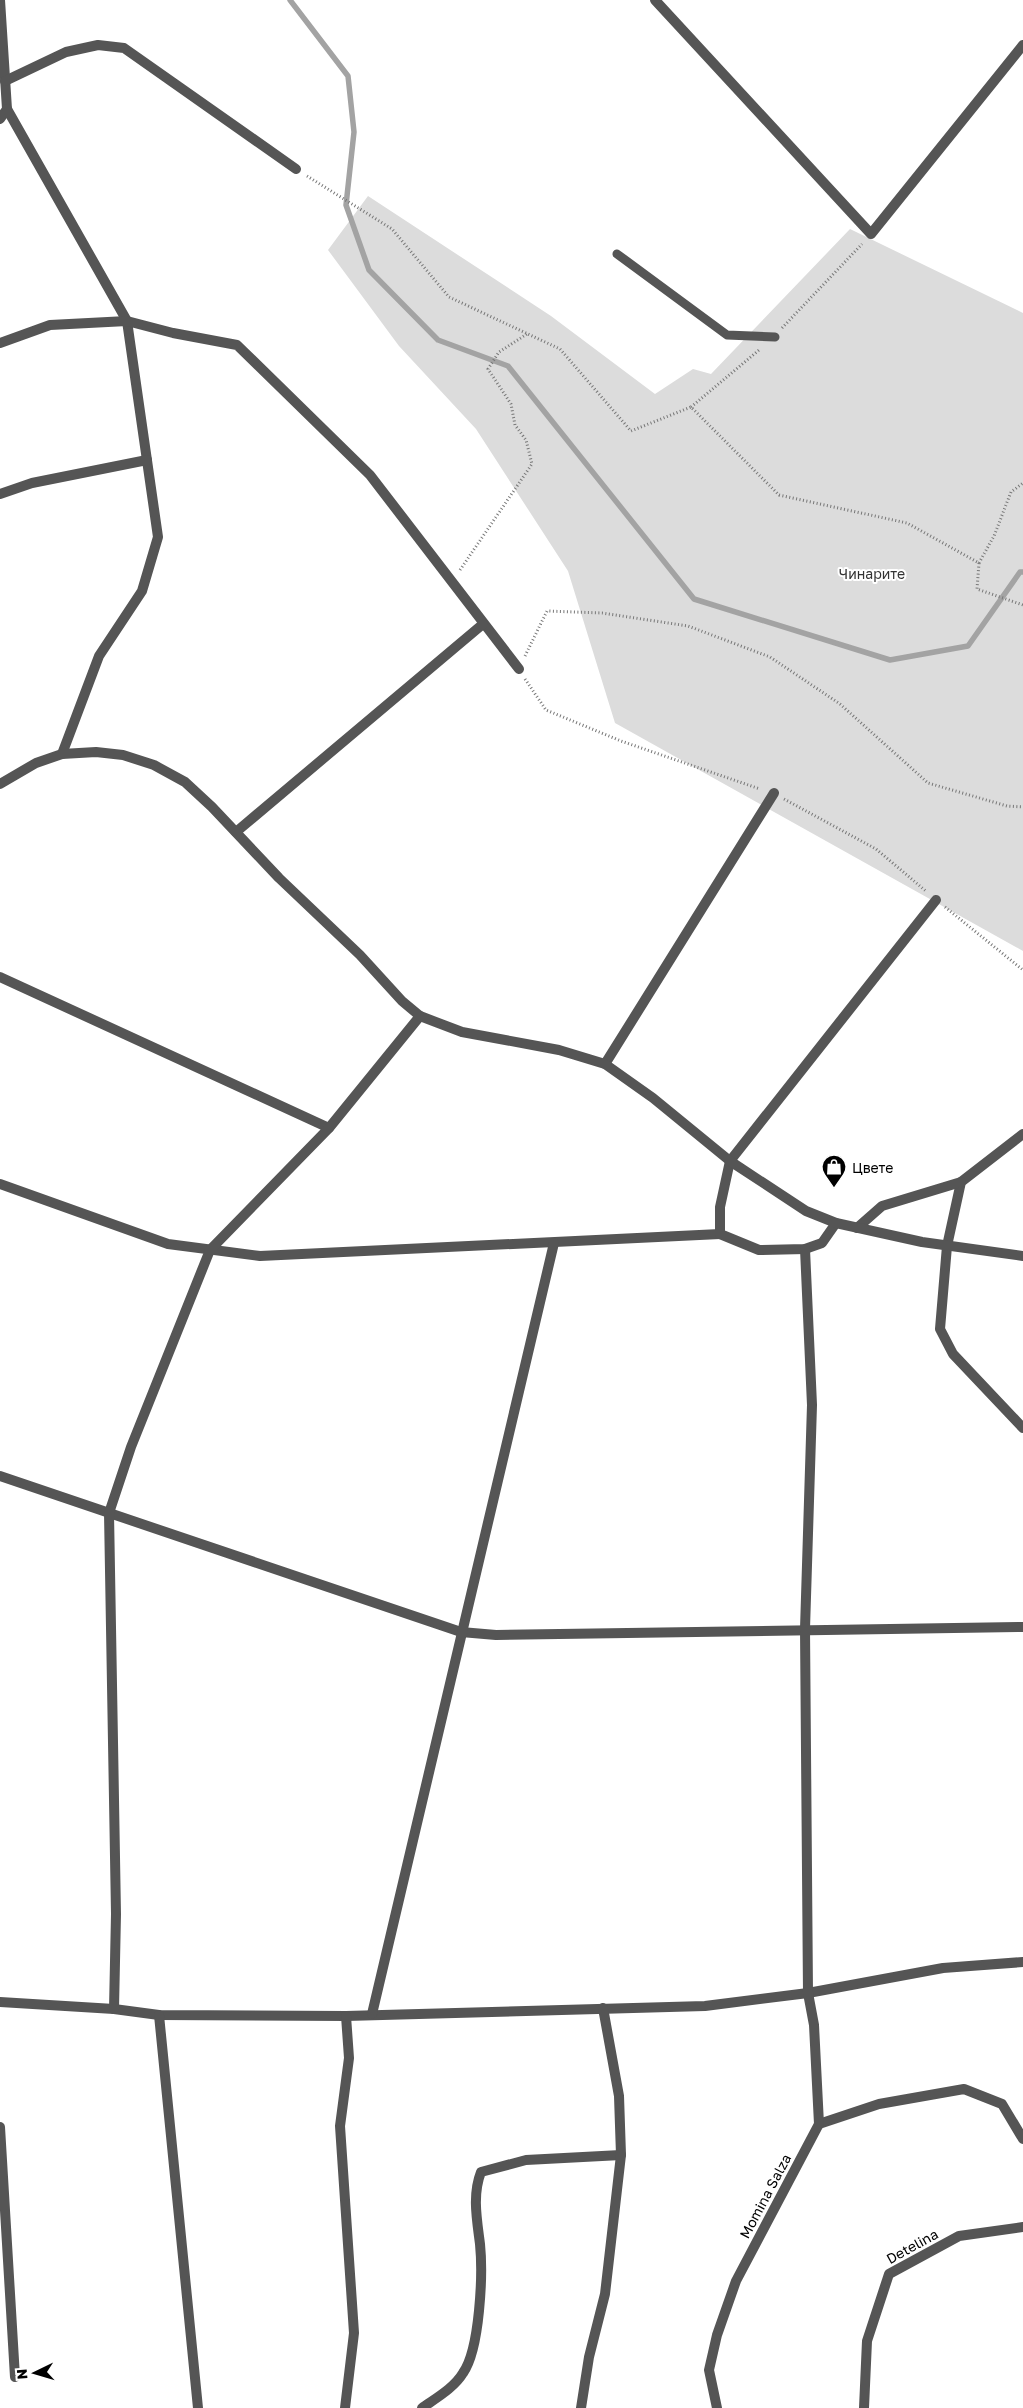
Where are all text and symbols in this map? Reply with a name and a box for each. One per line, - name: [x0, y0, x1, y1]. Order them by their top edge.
- park label: Чинарите: [839, 565, 905, 582]
- shop icon: Цвете: [821, 1154, 847, 1188]
- place label: Цвете: [852, 1159, 893, 1176]
- street label: Momina Salza: [736, 2151, 794, 2241]
- street label: Detelina: [883, 2225, 941, 2267]
- north arrow: [10, 2348, 60, 2398]
- text: N: [13, 2368, 30, 2380]

